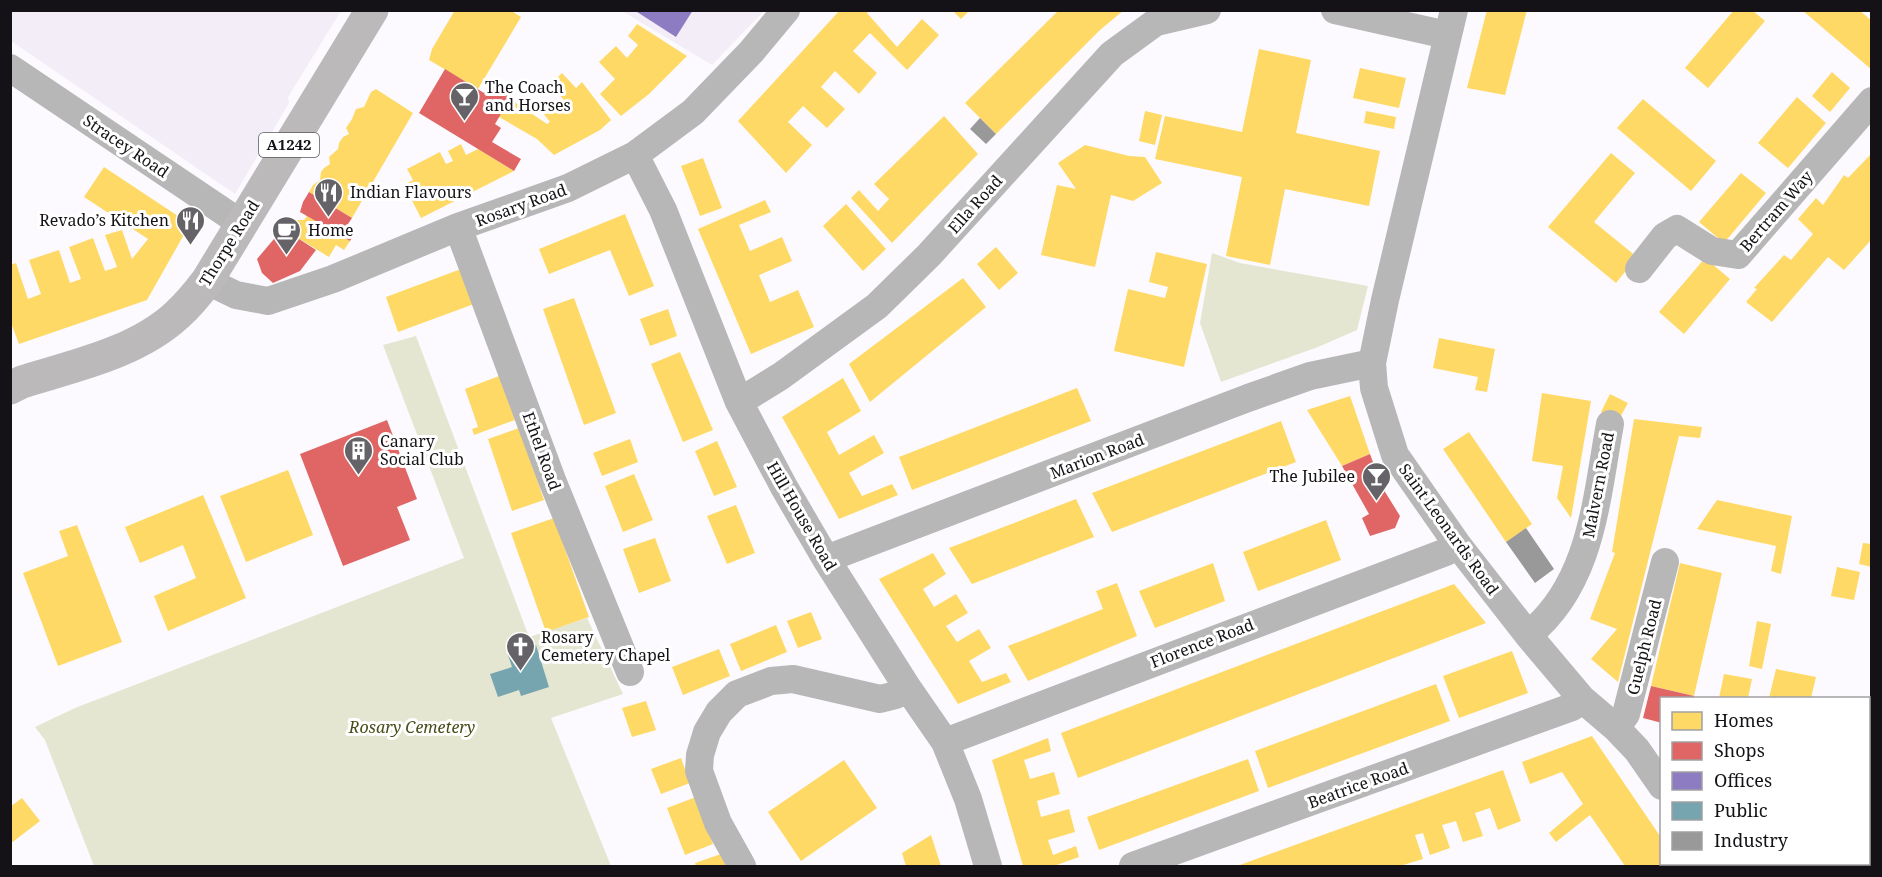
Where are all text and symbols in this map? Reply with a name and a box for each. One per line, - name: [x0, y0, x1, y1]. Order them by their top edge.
- place label: The Coach and Horses: [485, 76, 571, 116]
- bar icon: The Coach and Horses: [448, 80, 480, 122]
- street label: Stracey Road: [79, 109, 173, 183]
- road number: A1242: [259, 133, 319, 157]
- street label: Bertram Way: [1735, 165, 1818, 256]
- street label: Ella Road: [943, 170, 1007, 238]
- restaurant icon: Indian Flavours: [313, 176, 345, 218]
- street label: Rosary Road: [472, 178, 570, 232]
- place label: Indian Flavours: [350, 181, 471, 203]
- street label: Thorpe Road: [194, 196, 264, 290]
- restaurant icon: Revado’s Kitchen: [174, 204, 206, 246]
- place label: Revado’s Kitchen: [39, 209, 169, 231]
- cafe icon: Home: [271, 214, 303, 256]
- place label: Home: [308, 219, 354, 241]
- street label: Ethel Road: [518, 409, 566, 493]
- street label: Marion Road: [1047, 428, 1147, 484]
- place label: Canary Social Club: [380, 430, 464, 470]
- street label: Malvern Road: [1577, 430, 1619, 540]
- building icon: Canary Social Club: [343, 434, 375, 476]
- street label: Hill House Road: [762, 457, 842, 575]
- street label: Saint Leonards Road: [1394, 459, 1504, 599]
- bar icon: The Jubilee: [1360, 460, 1392, 502]
- place label: The Jubilee: [1269, 465, 1355, 487]
- street label: Guelph Road: [1621, 597, 1667, 697]
- street label: Florence Road: [1147, 613, 1257, 673]
- place label: Rosary Cemetery Chapel: [541, 626, 670, 666]
- church icon: Rosary Cemetery Chapel: [504, 630, 536, 672]
- legend: [1660, 697, 1870, 865]
- text: Homes: [1714, 708, 1773, 732]
- park label: Rosary Cemetery: [348, 716, 475, 738]
- text: Shops: [1714, 738, 1765, 762]
- street label: Beatrice Road: [1305, 757, 1411, 813]
- text: Offices: [1714, 768, 1772, 792]
- text: Public: [1714, 798, 1768, 822]
- text: Industry: [1714, 828, 1789, 852]

